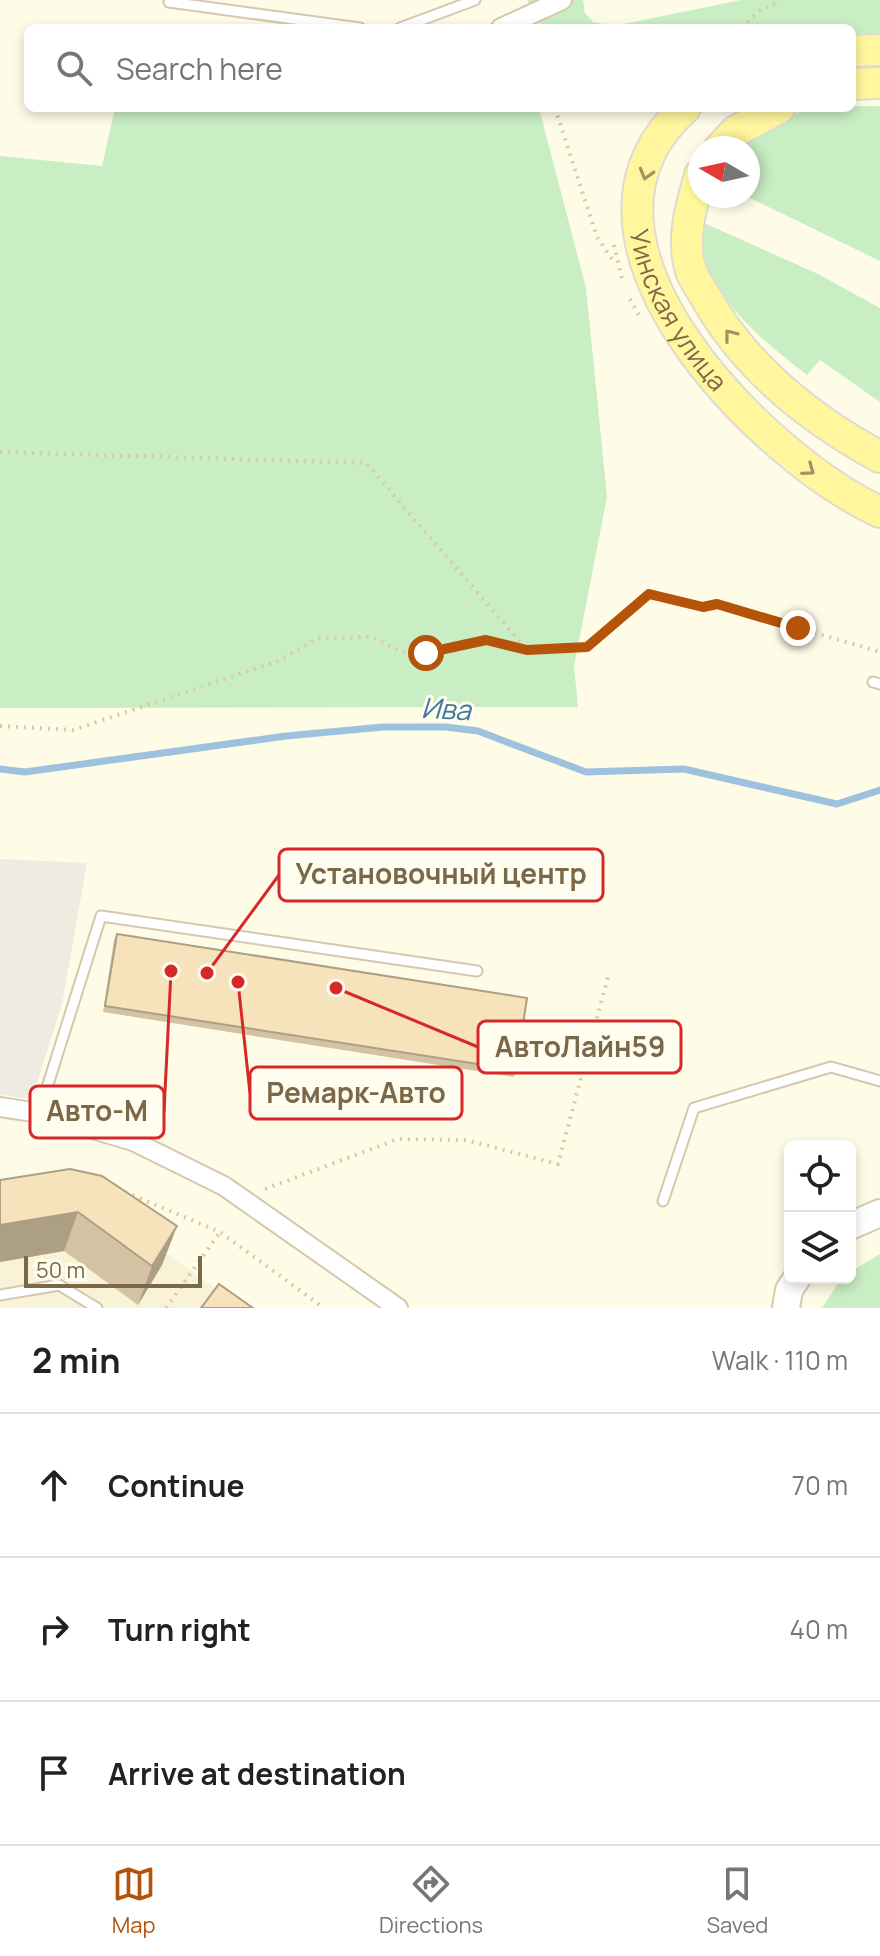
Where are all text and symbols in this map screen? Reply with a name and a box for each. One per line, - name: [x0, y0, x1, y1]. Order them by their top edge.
- search box: [24, 24, 856, 112]
- icon: search: [52, 46, 96, 90]
- text: Search here: [116, 48, 283, 89]
- north arrow: [688, 136, 760, 208]
- one-way arrow: [638, 166, 655, 180]
- street label: Уинская улица: [622, 226, 736, 398]
- one-way arrow: [725, 330, 740, 344]
- one-way arrow: [801, 460, 815, 475]
- route end: [780, 610, 816, 646]
- route start: [408, 635, 444, 671]
- water label: Ива: [420, 688, 473, 728]
- callout: Установочный центр: [279, 849, 603, 901]
- text: Установочный центр: [295, 854, 587, 892]
- callout: АвтоЛайн59: [478, 1021, 681, 1073]
- text: АвтоЛайн59: [495, 1027, 665, 1065]
- callout: Ремарк-Авто: [250, 1067, 462, 1119]
- text: Ремарк-Авто: [266, 1073, 446, 1111]
- callout: Авто-М: [30, 1086, 164, 1138]
- text: Авто-М: [46, 1091, 148, 1129]
- map controls: [784, 1140, 856, 1284]
- button: locate: [784, 1140, 856, 1212]
- button: layers: [784, 1212, 856, 1284]
- scale bar: [24, 1252, 202, 1288]
- text: 50 m: [36, 1255, 85, 1285]
- text: 2 min: [32, 1337, 120, 1383]
- text: Walk · 110 m: [712, 1342, 848, 1378]
- icon: ahead: [32, 1463, 76, 1507]
- text: Continue: [108, 1465, 244, 1506]
- text: 70 m: [792, 1467, 848, 1503]
- icon: right: [32, 1607, 76, 1651]
- text: Turn right: [108, 1609, 251, 1650]
- text: 40 m: [790, 1611, 848, 1647]
- icon: arrive: [32, 1751, 76, 1795]
- text: Arrive at destination: [108, 1753, 406, 1794]
- tab: Map: [112, 1862, 156, 1940]
- tab: Directions: [379, 1862, 483, 1940]
- tab: Saved: [706, 1862, 768, 1940]

